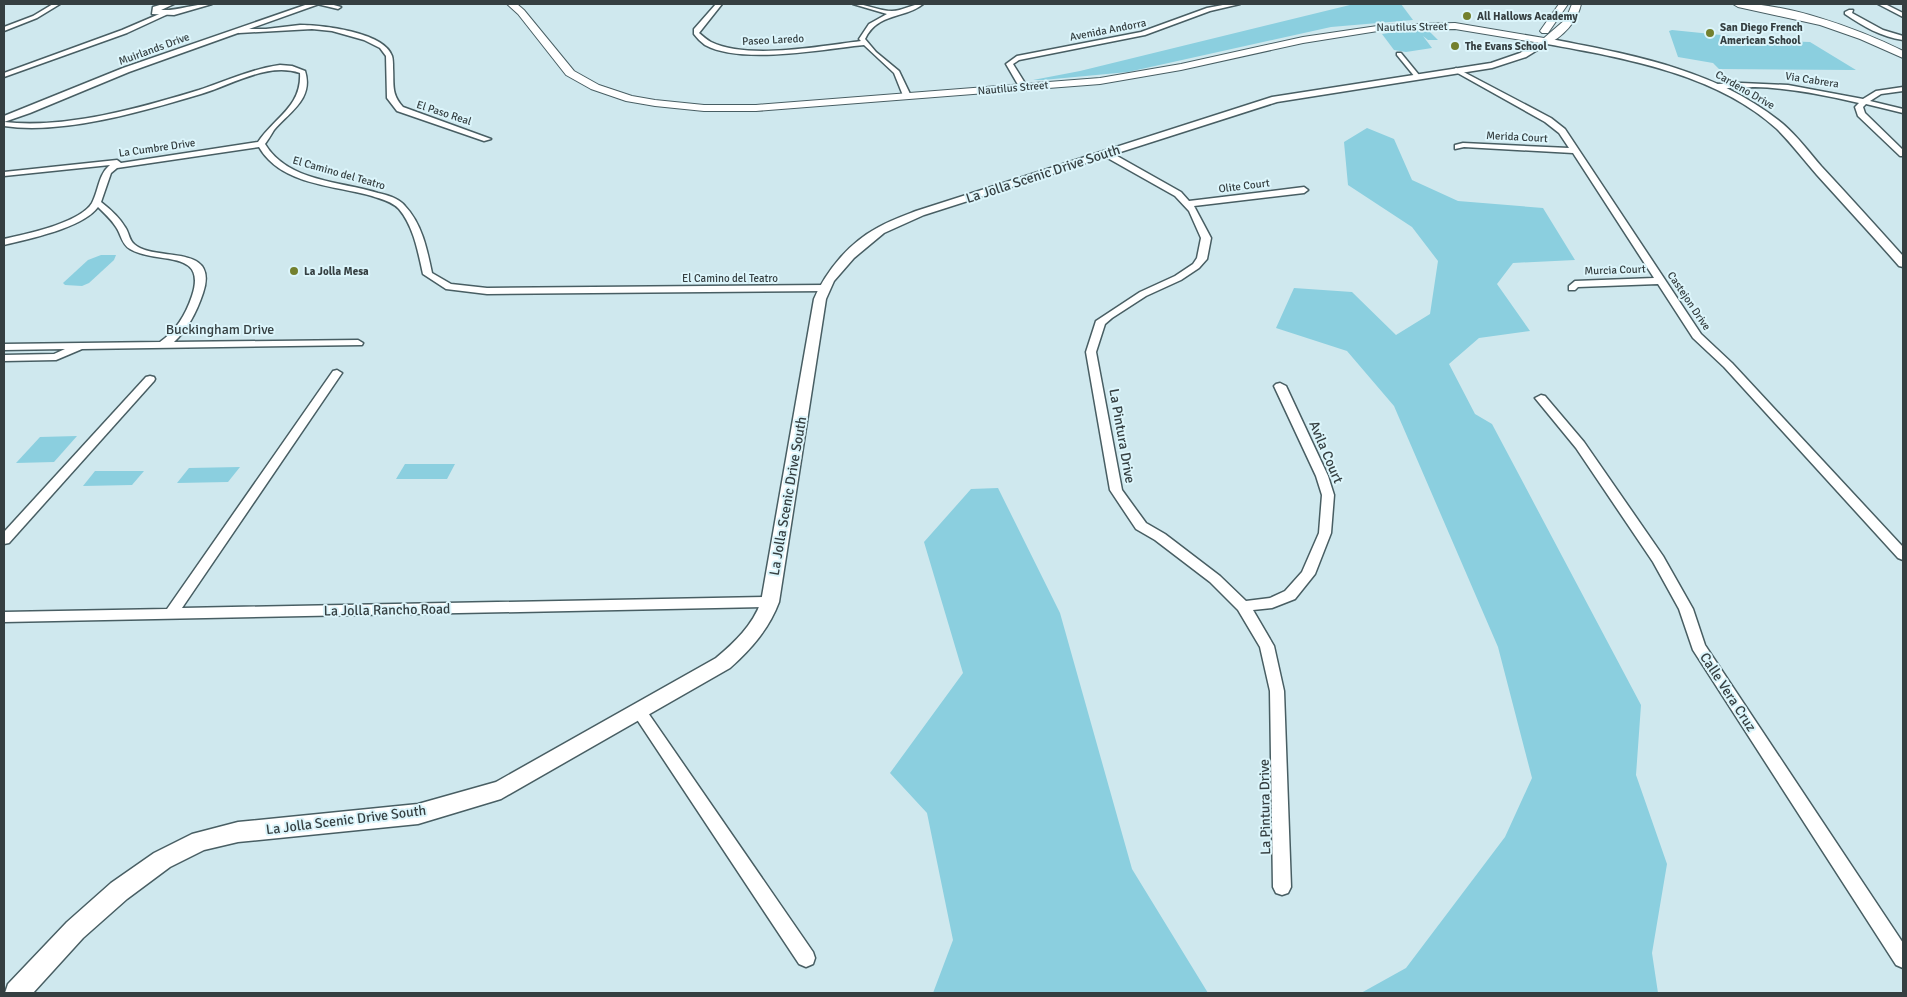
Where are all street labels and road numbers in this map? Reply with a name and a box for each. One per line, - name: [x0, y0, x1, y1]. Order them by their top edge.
- street label: Avenida Andorra: [1069, 16, 1148, 44]
- street label: Nautilus Street: [1376, 20, 1448, 34]
- street label: Muirlands Drive: [117, 30, 191, 68]
- street label: Paseo Laredo: [742, 32, 805, 48]
- street label: Cardeno Drive: [1713, 68, 1777, 112]
- street label: Via Cabrera: [1784, 69, 1840, 91]
- street label: Nautilus Street: [977, 78, 1049, 98]
- street label: El Paso Real: [415, 98, 473, 128]
- street label: Merida Court: [1486, 129, 1548, 145]
- street label: La Cumbre Drive: [118, 136, 196, 160]
- street label: La Jolla Scenic Drive South: [964, 141, 1122, 207]
- street label: El Camino del Teatro: [291, 154, 387, 193]
- street label: Olite Court: [1218, 176, 1270, 196]
- street label: Murcia Court: [1584, 262, 1646, 278]
- street label: Castejon Drive: [1665, 269, 1713, 333]
- street label: El Camino del Teatro: [682, 272, 778, 285]
- street label: Buckingham Drive: [166, 321, 274, 338]
- street label: La Pintura Drive: [1105, 387, 1139, 485]
- street label: La Jolla Scenic Drive South: [766, 415, 810, 577]
- street label: Avila Court: [1305, 418, 1347, 486]
- street label: La Jolla Rancho Road: [323, 600, 451, 620]
- street label: Calle Vera Cruz: [1696, 649, 1760, 735]
- street label: La Pintura Drive: [1256, 759, 1274, 855]
- street label: La Jolla Scenic Drive South: [265, 802, 427, 838]

